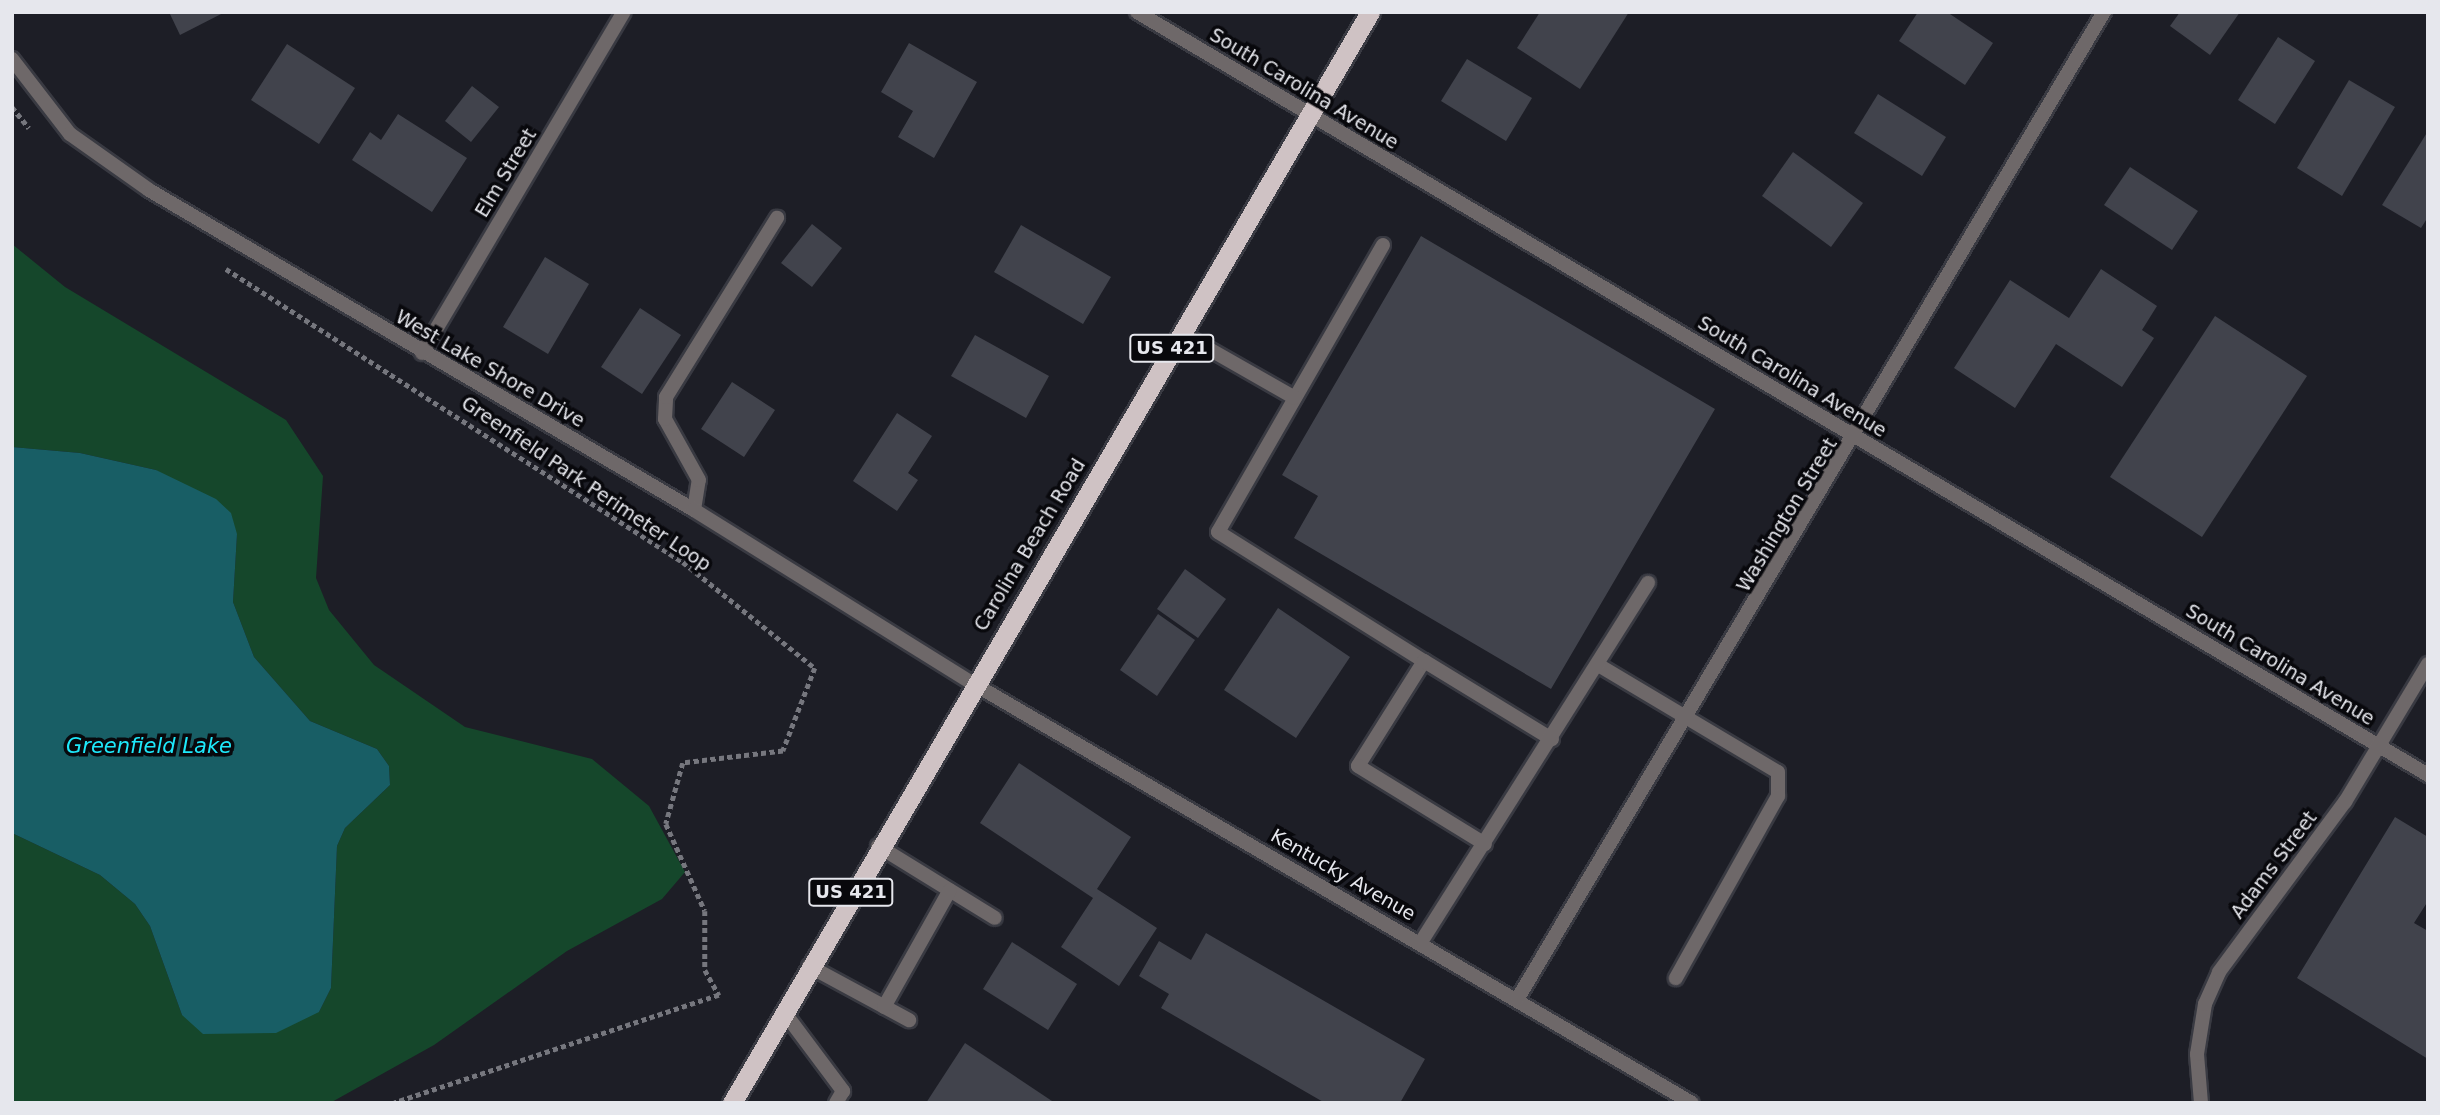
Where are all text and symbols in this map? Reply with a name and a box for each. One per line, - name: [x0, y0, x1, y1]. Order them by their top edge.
- street label: South Carolina Avenue: [1206, 24, 1402, 154]
- street label: Elm Street: [471, 124, 541, 222]
- street label: West Lake Shore Drive: [391, 305, 589, 433]
- street label: South Carolina Avenue: [1694, 312, 1890, 442]
- road number: US 421: [1128, 334, 1216, 362]
- street label: Greenfield Park Perimeter Loop: [457, 392, 715, 576]
- street label: Washington Street: [1732, 434, 1842, 596]
- street label: Carolina Beach Road: [970, 455, 1090, 635]
- street label: South Carolina Avenue: [2182, 600, 2378, 730]
- water label: Greenfield Lake: [66, 733, 232, 759]
- street label: Adams Street: [2226, 807, 2322, 923]
- street label: Kentucky Avenue: [1267, 824, 1419, 926]
- road number: US 421: [807, 878, 895, 906]

